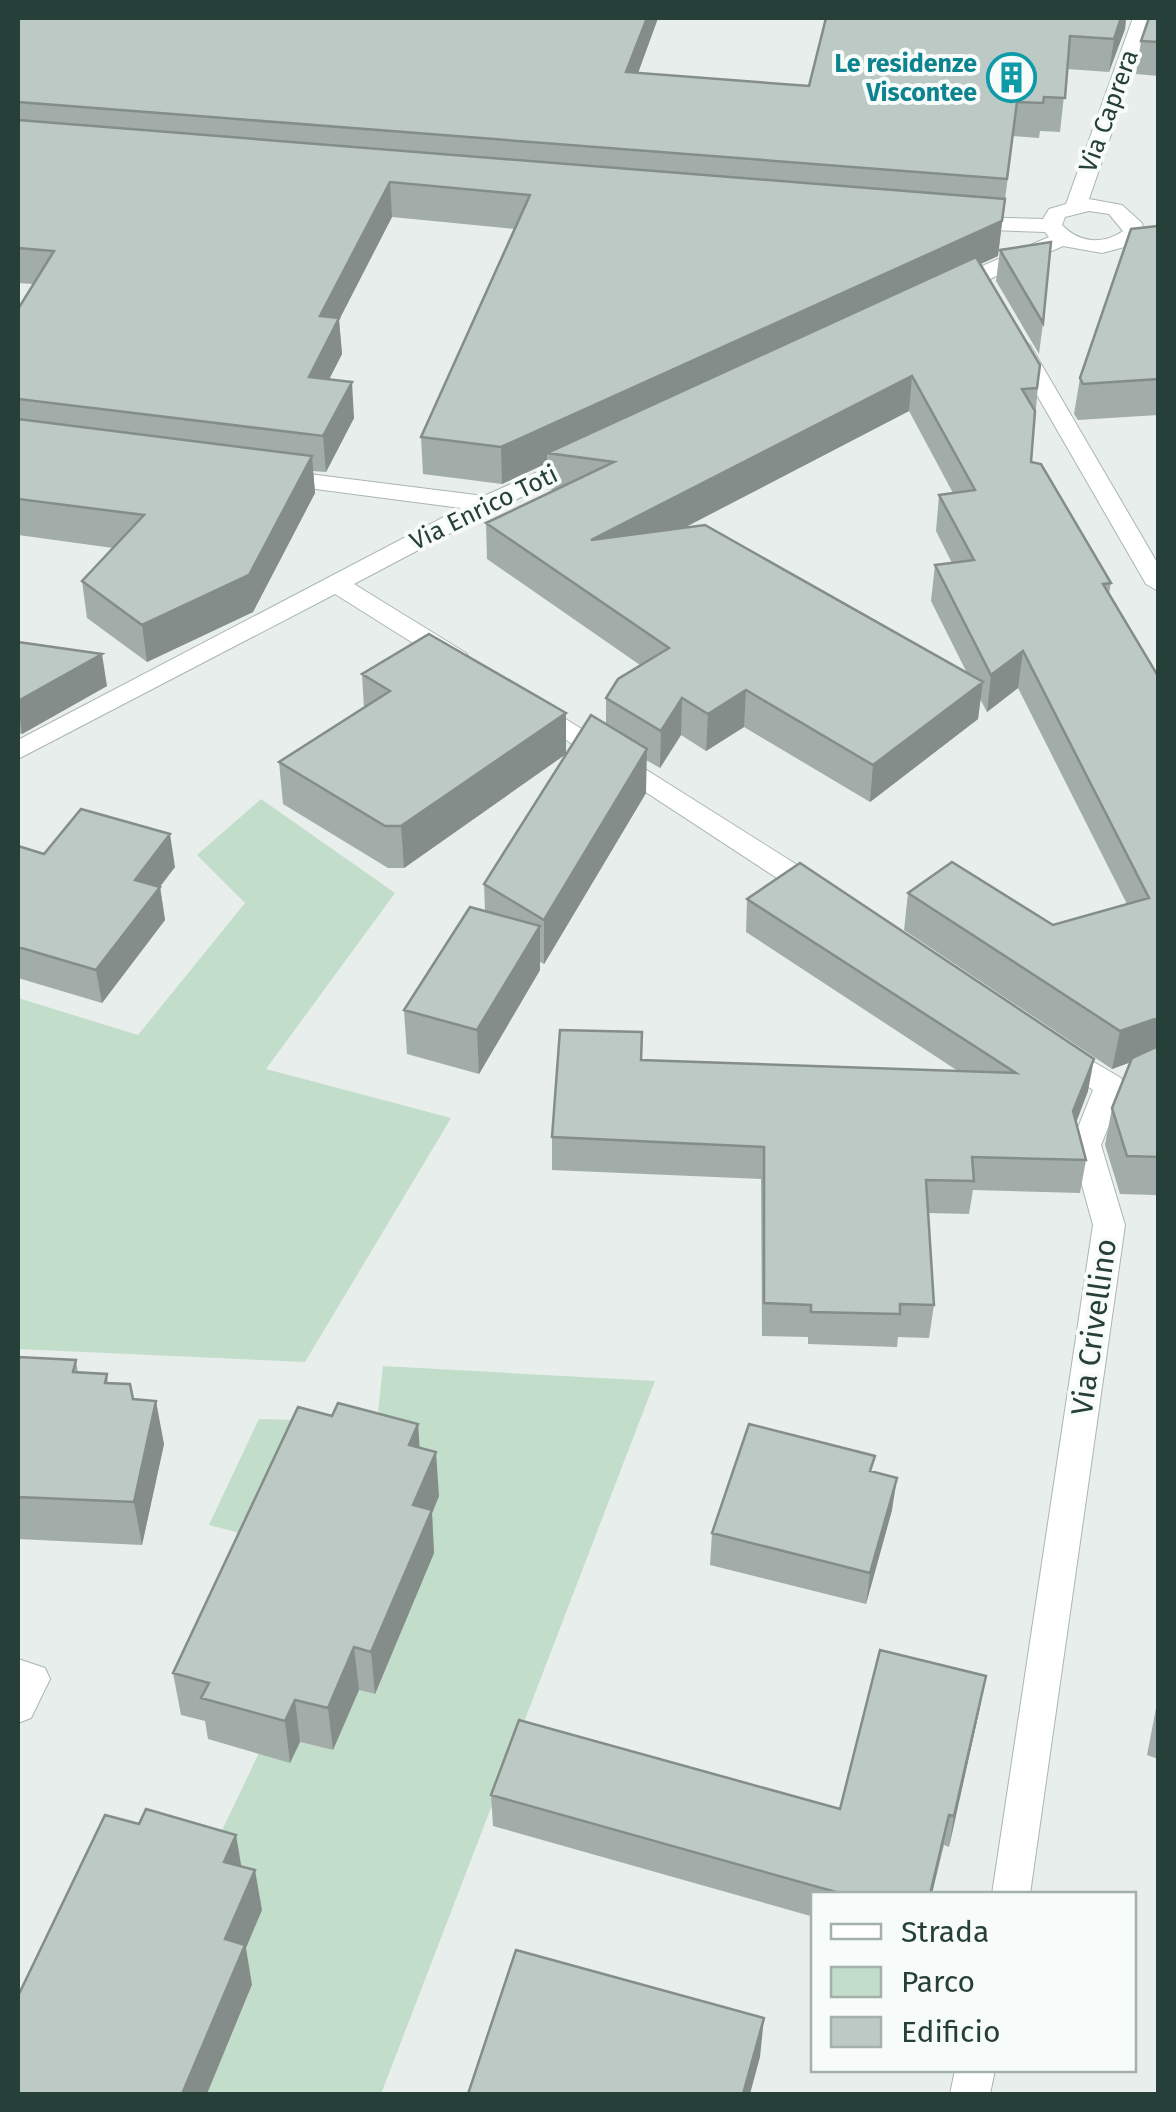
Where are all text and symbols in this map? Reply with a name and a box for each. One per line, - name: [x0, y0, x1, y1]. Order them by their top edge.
- street label: Via Caprera: [1073, 46, 1145, 176]
- place label: Le residenze Viscontee: [835, 49, 977, 108]
- building icon: Le residenze Viscontee: [986, 52, 1038, 104]
- street label: Via Enrico Toti: [405, 459, 563, 557]
- street label: Via Crivellino: [1064, 1236, 1124, 1418]
- legend: [811, 1892, 1136, 2072]
- text: Strada: [901, 1914, 989, 1950]
- text: Parco: [901, 1964, 975, 2000]
- text: Edificio: [901, 2014, 1000, 2050]

